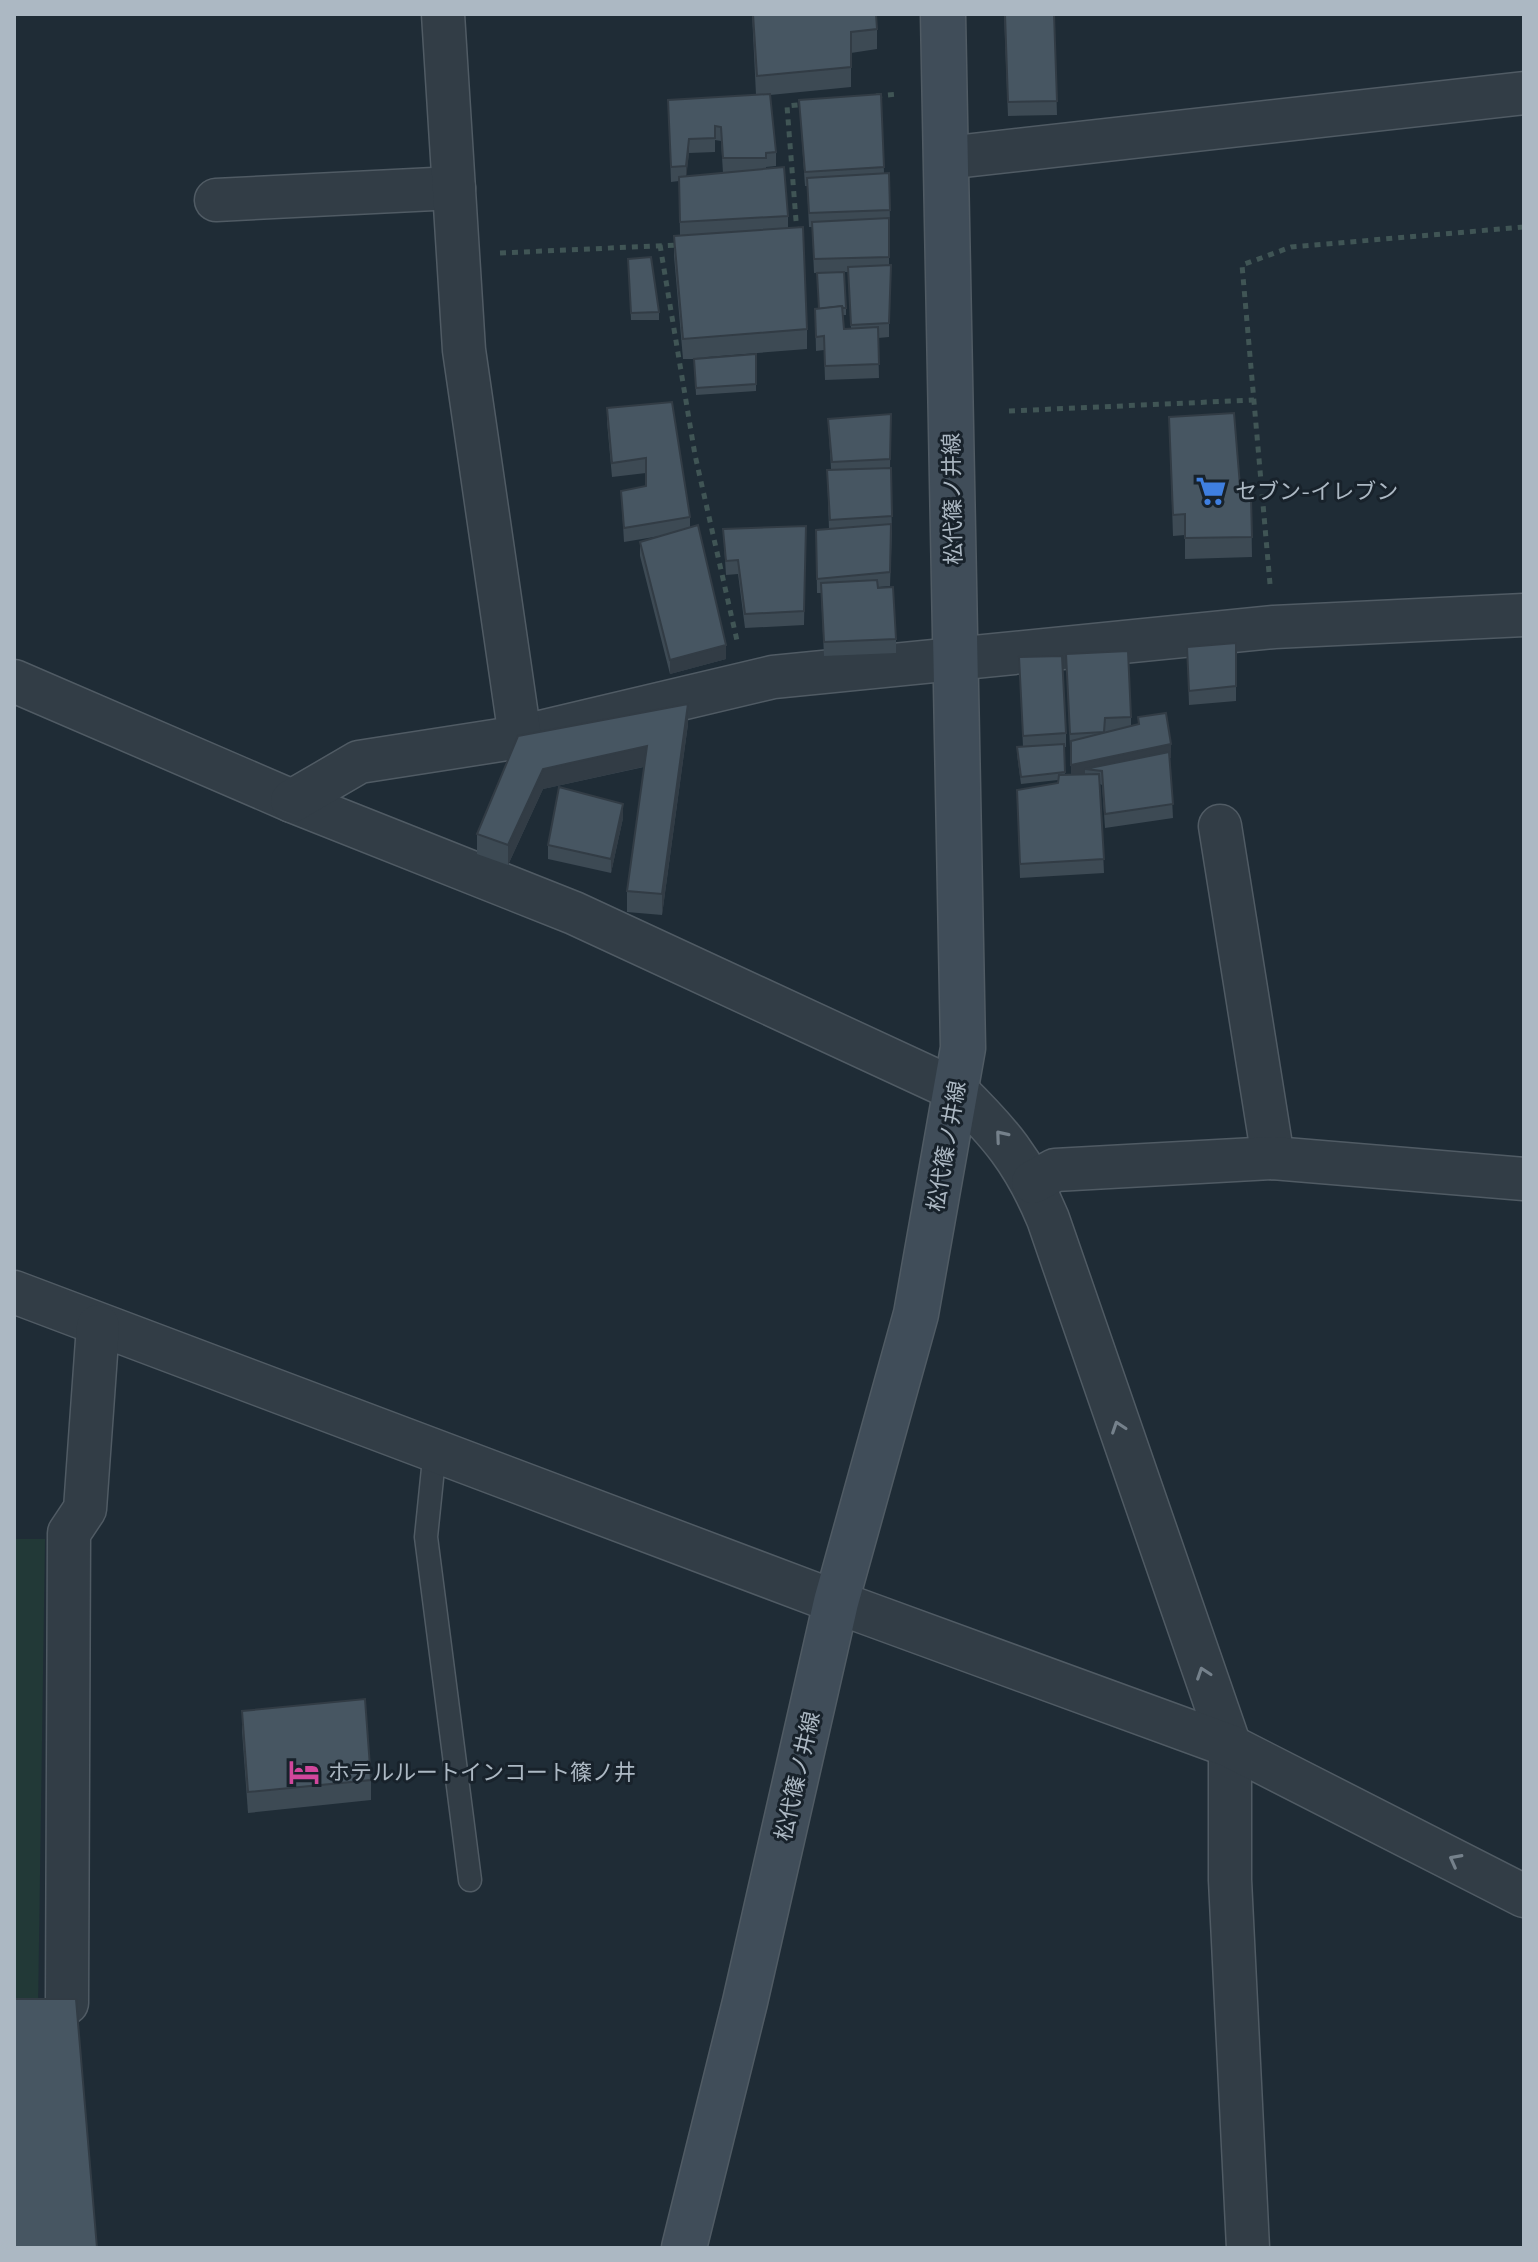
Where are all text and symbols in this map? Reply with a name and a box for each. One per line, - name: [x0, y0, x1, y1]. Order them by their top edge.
- street label: 松代篠ノ井線: [937, 433, 969, 565]
- supermarket icon: セブン-イレブン: [1194, 474, 1228, 508]
- place label: セブン-イレブン: [1235, 477, 1398, 507]
- street label: 松代篠ノ井線: [921, 1079, 973, 1214]
- one-way arrow: [996, 1130, 1011, 1145]
- one-way arrow: [1111, 1421, 1127, 1435]
- one-way arrow: [1196, 1667, 1212, 1681]
- street label: 松代篠ノ井線: [769, 1709, 827, 1844]
- hotel icon: ホテルルートインコート篠ノ井: [287, 1755, 321, 1789]
- place label: ホテルルートインコート篠ノ井: [328, 1758, 636, 1788]
- one-way arrow: [1449, 1854, 1463, 1869]

